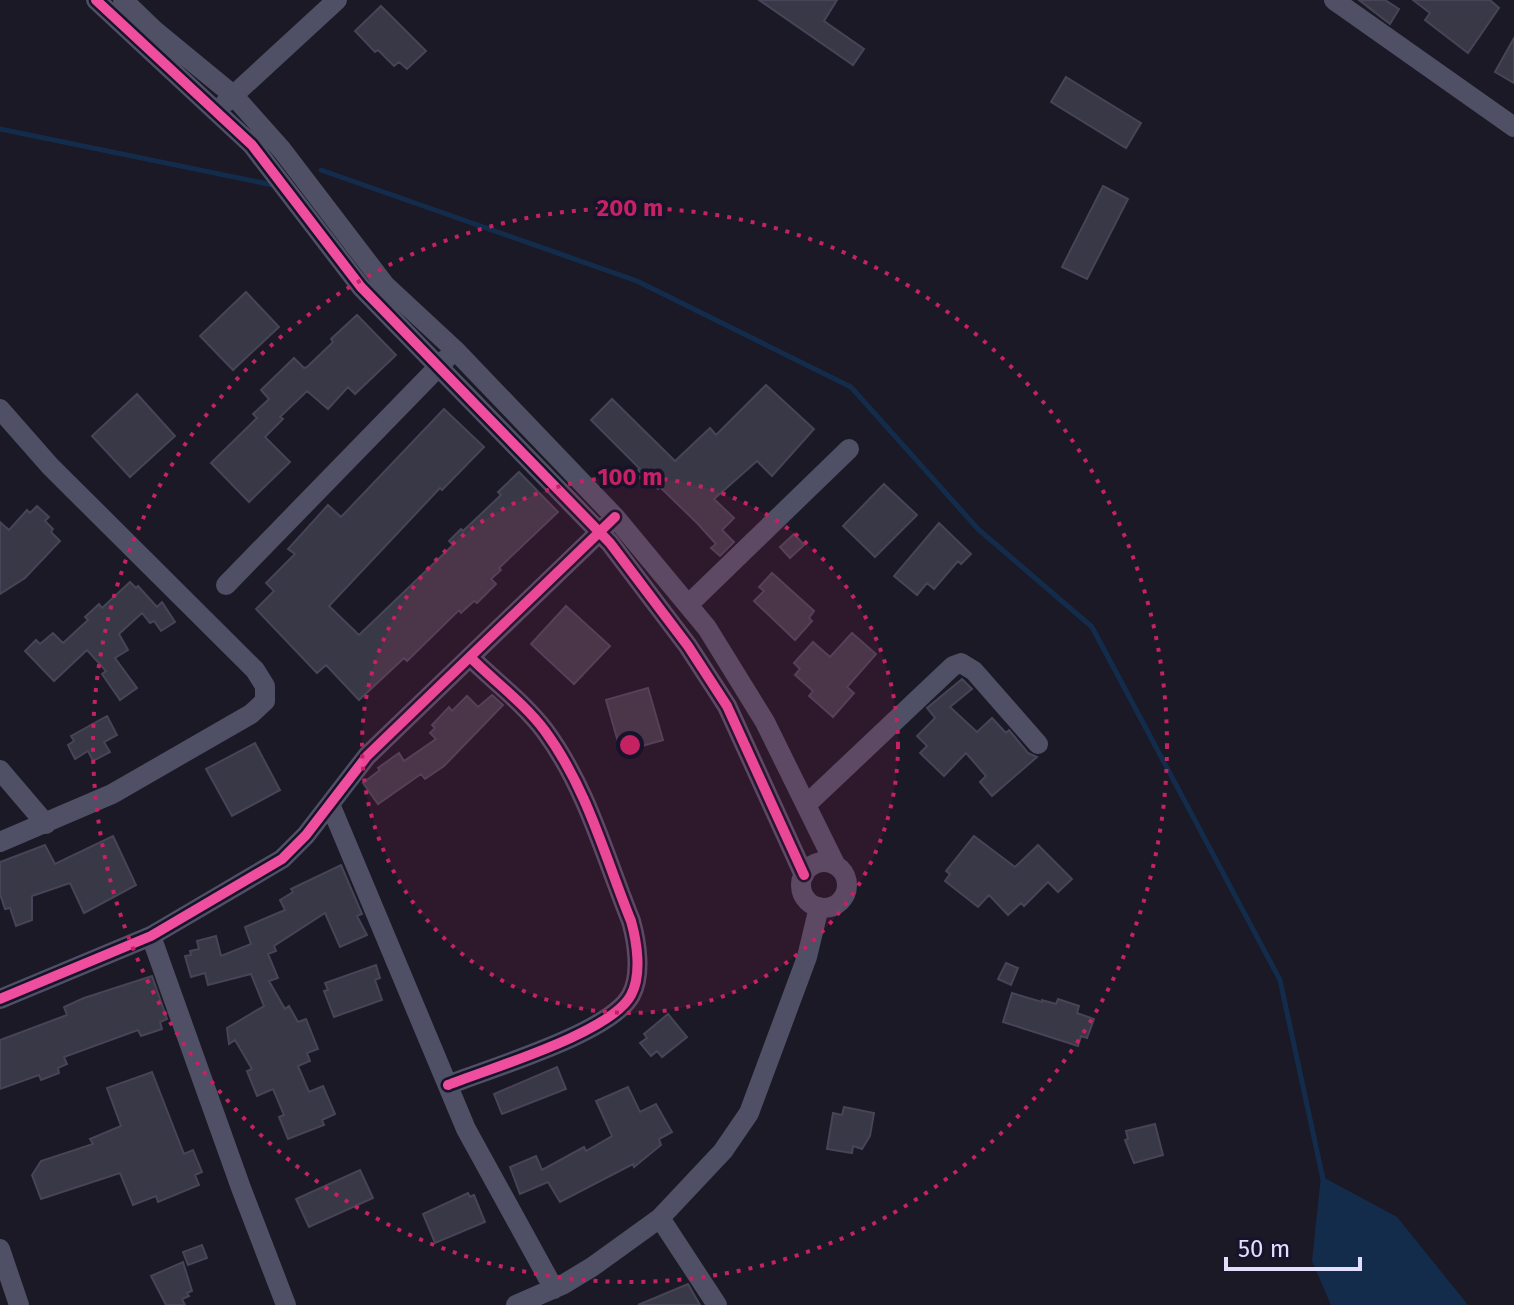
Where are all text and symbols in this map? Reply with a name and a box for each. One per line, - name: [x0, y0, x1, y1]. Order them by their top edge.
- text: 200 m: [597, 194, 663, 222]
- text: 100 m: [597, 463, 663, 491]
- centre of rings: [616, 731, 644, 759]
- scale bar: [1226, 1221, 1360, 1271]
- text: 50 m: [1238, 1235, 1290, 1263]

